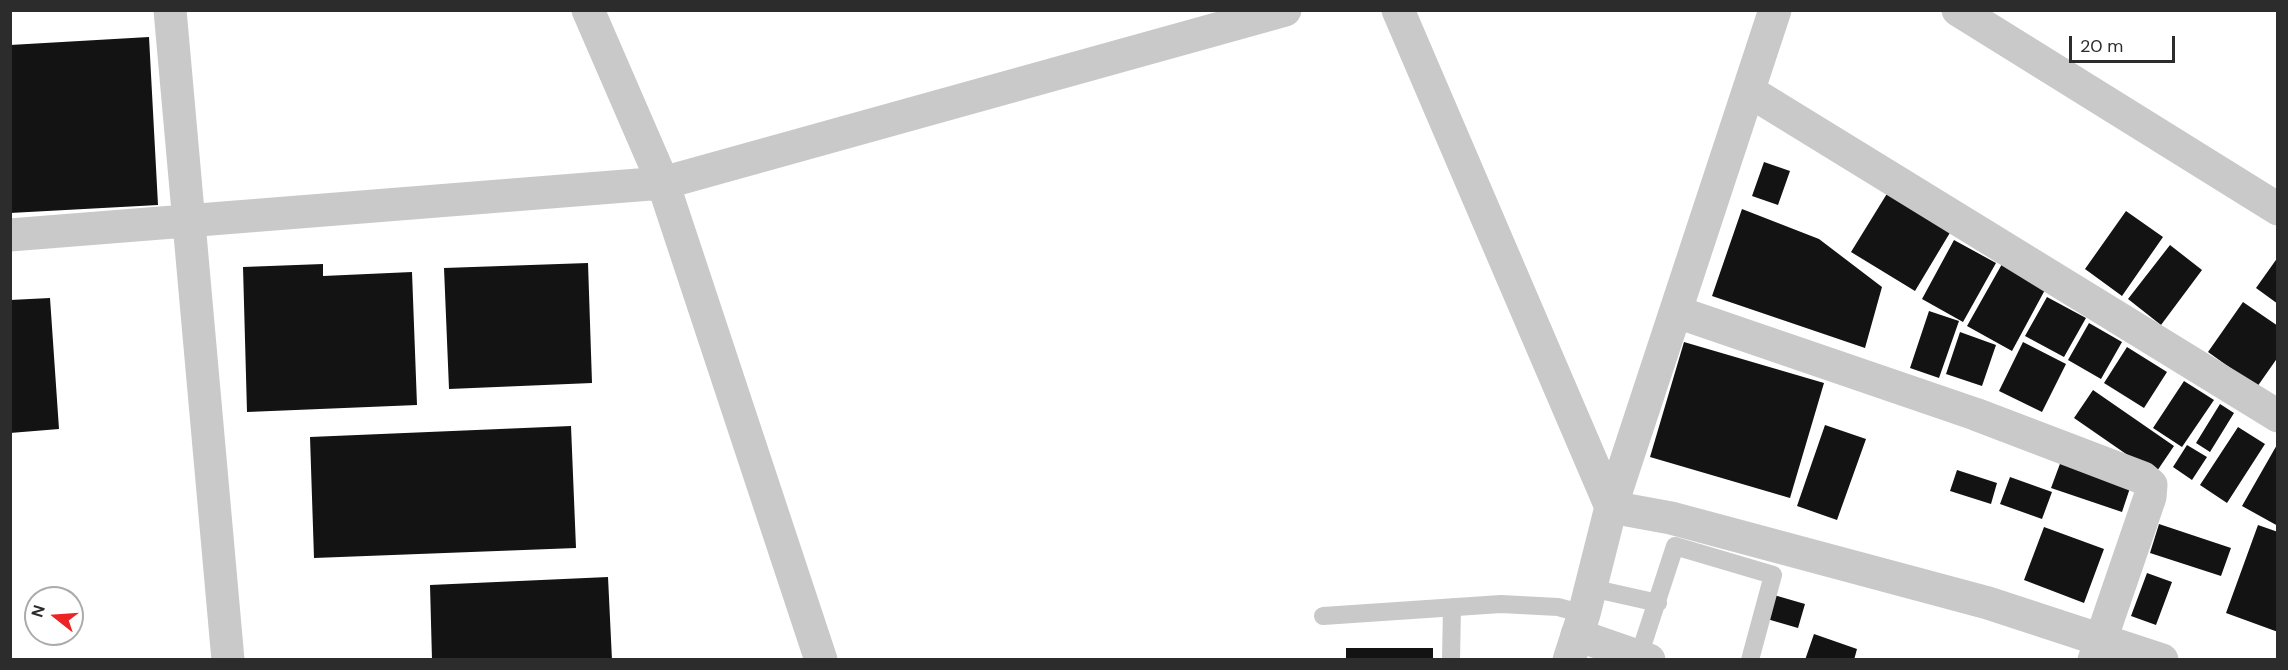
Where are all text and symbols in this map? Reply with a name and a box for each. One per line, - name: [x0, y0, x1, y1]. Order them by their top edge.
- scale bar: [2072, 24, 2178, 62]
- text: 20 m: [2080, 34, 2123, 58]
- north arrow: [24, 586, 84, 646]
- text: N: [26, 603, 50, 620]

